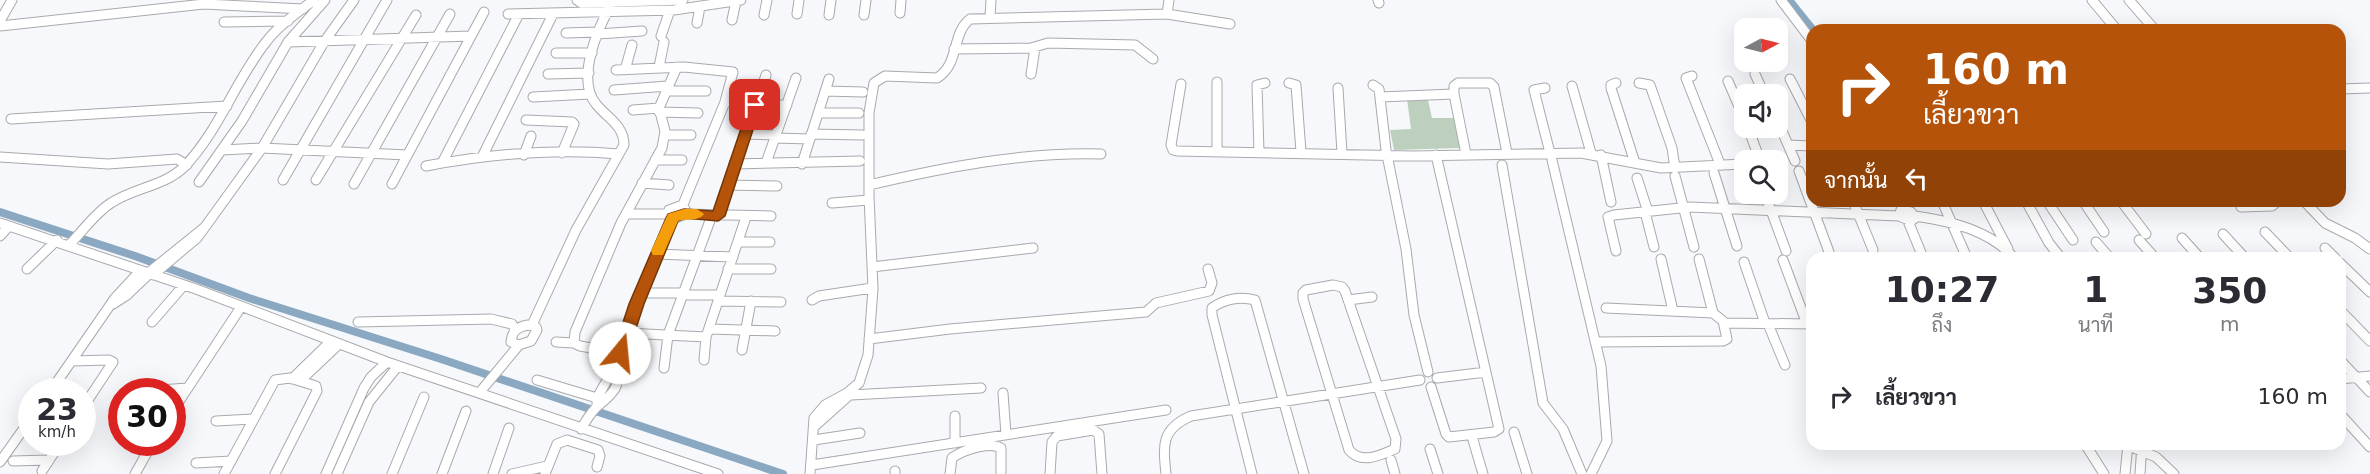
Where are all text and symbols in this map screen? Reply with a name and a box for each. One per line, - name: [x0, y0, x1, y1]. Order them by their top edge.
- north arrow: [1734, 18, 1788, 72]
- map controls: [1734, 18, 1788, 204]
- text: 160 m: [1923, 45, 2069, 94]
- icon: right: [1824, 48, 1902, 126]
- pin: [729, 79, 780, 130]
- button: sound: [1734, 84, 1788, 138]
- icon: arrive: [738, 88, 771, 121]
- text: เลี้ยวขวา: [1923, 99, 2019, 130]
- button: search: [1734, 150, 1788, 204]
- icon: left: [1900, 162, 1933, 195]
- text: จากนั้น: [1824, 168, 1888, 193]
- text: 10:27: [1885, 269, 1999, 310]
- text: 1: [2083, 269, 2108, 310]
- text: 350: [2192, 270, 2267, 311]
- text: m: [2220, 312, 2239, 336]
- text: ถึง: [1932, 313, 1952, 337]
- text: นาที: [2078, 313, 2114, 337]
- position arrow: [588, 321, 652, 385]
- speed limit sign: 30: [108, 378, 186, 456]
- icon: right: [1824, 380, 1857, 413]
- text: 160 m: [2258, 384, 2328, 409]
- text: เลี้ยวขวา: [1875, 385, 1957, 410]
- text: 23: [36, 392, 78, 427]
- text: km/h: [38, 423, 76, 441]

